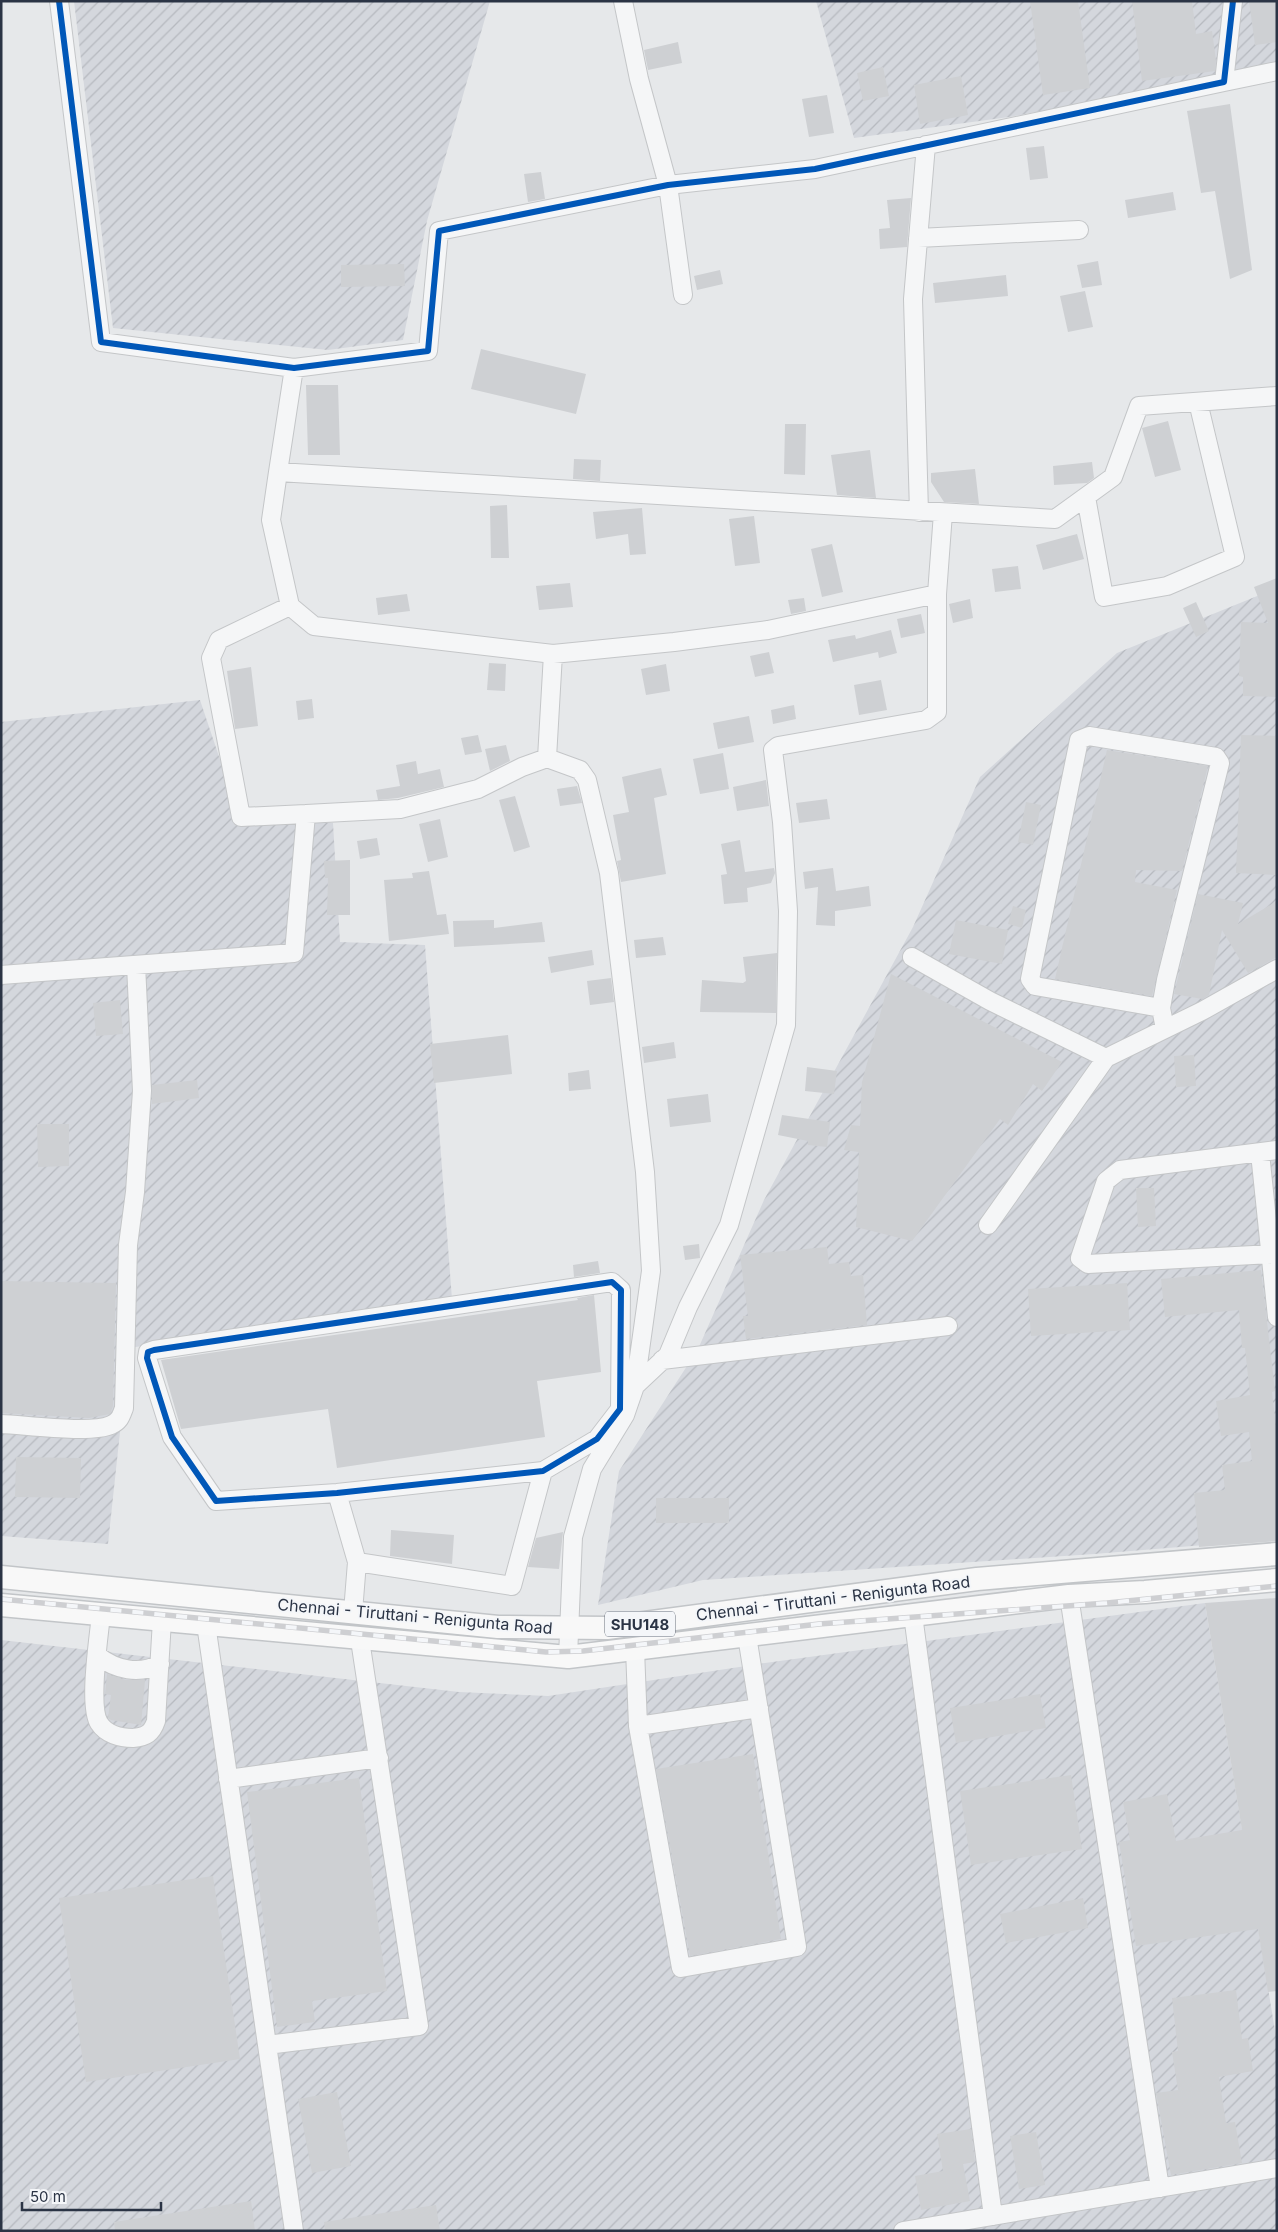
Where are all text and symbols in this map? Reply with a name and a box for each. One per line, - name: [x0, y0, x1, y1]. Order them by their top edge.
- street label: Chennai - Tiruttani - Renigunta Road: [695, 1571, 971, 1625]
- street label: Chennai - Tiruttani - Renigunta Road: [277, 1594, 553, 1638]
- road number: SHU148: [605, 1612, 675, 1636]
- scale bar: [22, 2180, 161, 2212]
- text: 50 m: [30, 2187, 66, 2206]

